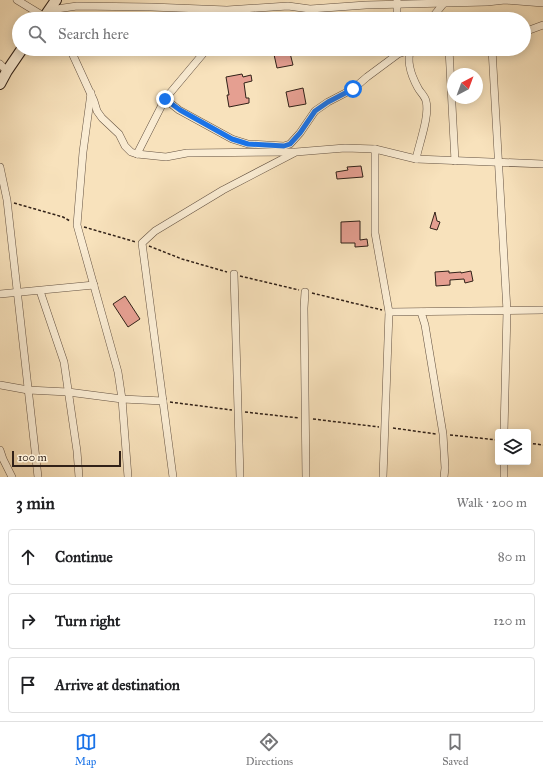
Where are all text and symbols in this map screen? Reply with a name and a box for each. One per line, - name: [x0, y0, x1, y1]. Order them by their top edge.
- search box: [12, 12, 531, 56]
- icon: search: [26, 23, 48, 45]
- text: Search here: [58, 25, 129, 43]
- north arrow: [447, 68, 483, 104]
- route start: [344, 80, 362, 98]
- route end: [156, 90, 174, 108]
- map controls: [495, 429, 531, 465]
- button: layers: [495, 429, 531, 465]
- scale bar: [12, 449, 121, 468]
- text: 100 m: [18, 451, 47, 464]
- text: 3 min: [16, 493, 55, 514]
- text: Walk · 200 m: [457, 495, 527, 511]
- icon: ahead: [17, 546, 39, 568]
- text: Continue: [55, 548, 113, 566]
- text: 80 m: [498, 549, 526, 565]
- icon: right: [17, 610, 39, 632]
- text: Turn right: [55, 612, 120, 630]
- text: 120 m: [493, 613, 526, 629]
- icon: arrive: [17, 674, 39, 696]
- text: Arrive at destination: [55, 676, 180, 694]
- tab: Map: [75, 731, 97, 768]
- tab: Directions: [246, 731, 293, 768]
- tab: Saved: [442, 731, 468, 768]

